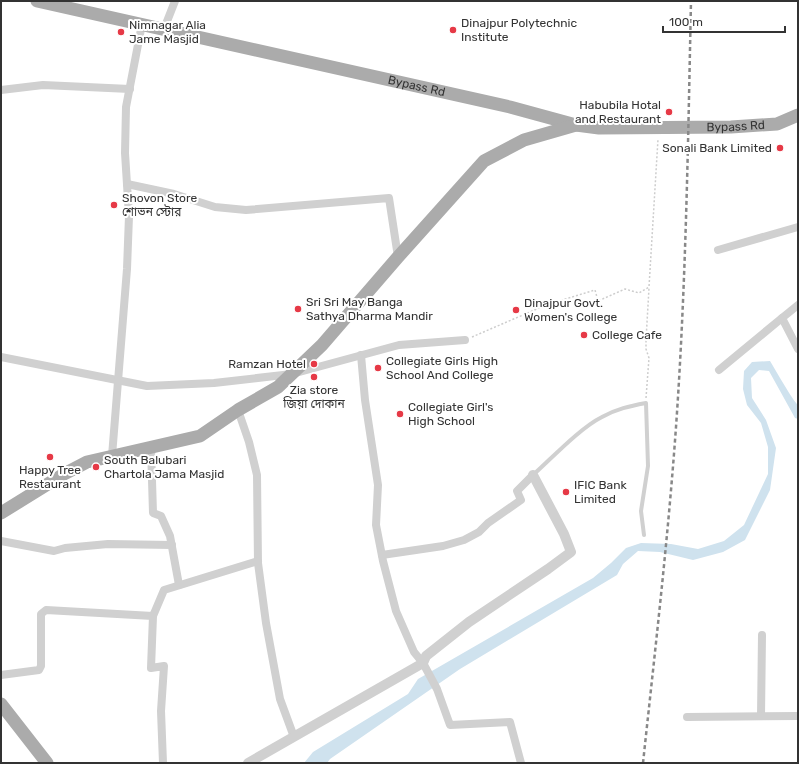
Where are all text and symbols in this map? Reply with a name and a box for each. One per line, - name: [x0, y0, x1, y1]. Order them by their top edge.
- scale bar: [663, 8, 785, 34]
- text: 100 m: [669, 15, 703, 29]
- place label: Dinajpur Polytechnic Institute: [461, 16, 577, 44]
- place label: Nimnagar Alia Jame Masjid: [129, 18, 206, 46]
- marker: Dinajpur Polytechnic Institute: [448, 25, 458, 35]
- marker: Nimnagar Alia Jame Masjid: [116, 27, 126, 37]
- street label: Bypass Rd: [386, 73, 447, 99]
- place label: Habubila Hotal and Restaurant: [575, 98, 661, 126]
- marker: Habubila Hotal and Restaurant: [664, 107, 674, 117]
- street label: Bypass Rd: [706, 118, 765, 134]
- place label: Sonali Bank Limited: [662, 141, 772, 155]
- marker: Sonali Bank Limited: [775, 143, 785, 153]
- place label: Shovon Store শোভন স্টোর: [122, 191, 197, 219]
- marker: Shovon Store শোভন স্টোর: [109, 200, 119, 210]
- place label: Sri Sri May Banga Sathya Dharma Mandir: [306, 295, 433, 323]
- place label: Dinajpur Govt. Women's College: [524, 296, 618, 324]
- marker: Sri Sri May Banga Sathya Dharma Mandir: [293, 304, 303, 314]
- marker: Dinajpur Govt. Women's College: [511, 305, 521, 315]
- place label: College Cafe: [592, 328, 662, 342]
- marker: College Cafe: [579, 330, 589, 340]
- place label: Collegiate Girls High School And College: [386, 354, 498, 382]
- place label: Ramzan Hotel: [228, 357, 306, 371]
- marker: Ramzan Hotel: [309, 359, 319, 369]
- marker: Collegiate Girls High School And College: [373, 363, 383, 373]
- marker: Zia store জিয়া দোকান: [309, 372, 319, 382]
- place label: Zia store জিয়া দোকান: [282, 383, 345, 411]
- place label: Collegiate Girl's High School: [408, 400, 493, 428]
- marker: Collegiate Girl's High School: [395, 409, 405, 419]
- marker: Happy Tree Restaurant: [45, 452, 55, 462]
- place label: South Balubari Chartola Jama Masjid: [104, 453, 224, 481]
- marker: South Balubari Chartola Jama Masjid: [91, 462, 101, 472]
- place label: Happy Tree Restaurant: [19, 463, 81, 491]
- place label: IFIC Bank Limited: [574, 478, 627, 506]
- marker: IFIC Bank Limited: [561, 487, 571, 497]

